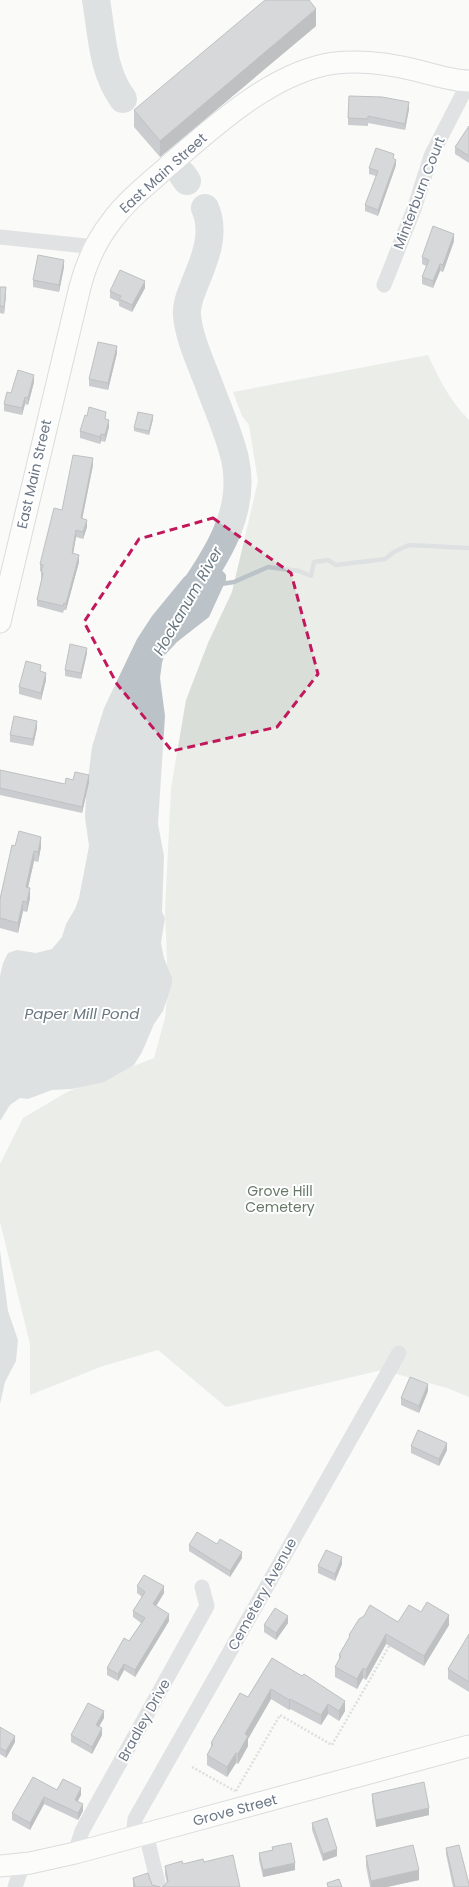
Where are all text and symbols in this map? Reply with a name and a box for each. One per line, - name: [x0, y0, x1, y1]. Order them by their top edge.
- street label: East Main Street: [115, 128, 211, 218]
- street label: Minterburn Court: [388, 134, 450, 252]
- street label: East Main Street: [12, 417, 56, 531]
- water label: Hockanum River: [148, 542, 227, 659]
- water label: Paper Mill Pond: [25, 1003, 140, 1024]
- park label: Grove Hill Cemetery: [245, 1181, 315, 1217]
- street label: Cemetery Avenue: [223, 1534, 301, 1654]
- street label: Bradley Drive: [113, 1675, 175, 1765]
- street label: Grove Street: [191, 1789, 279, 1831]

